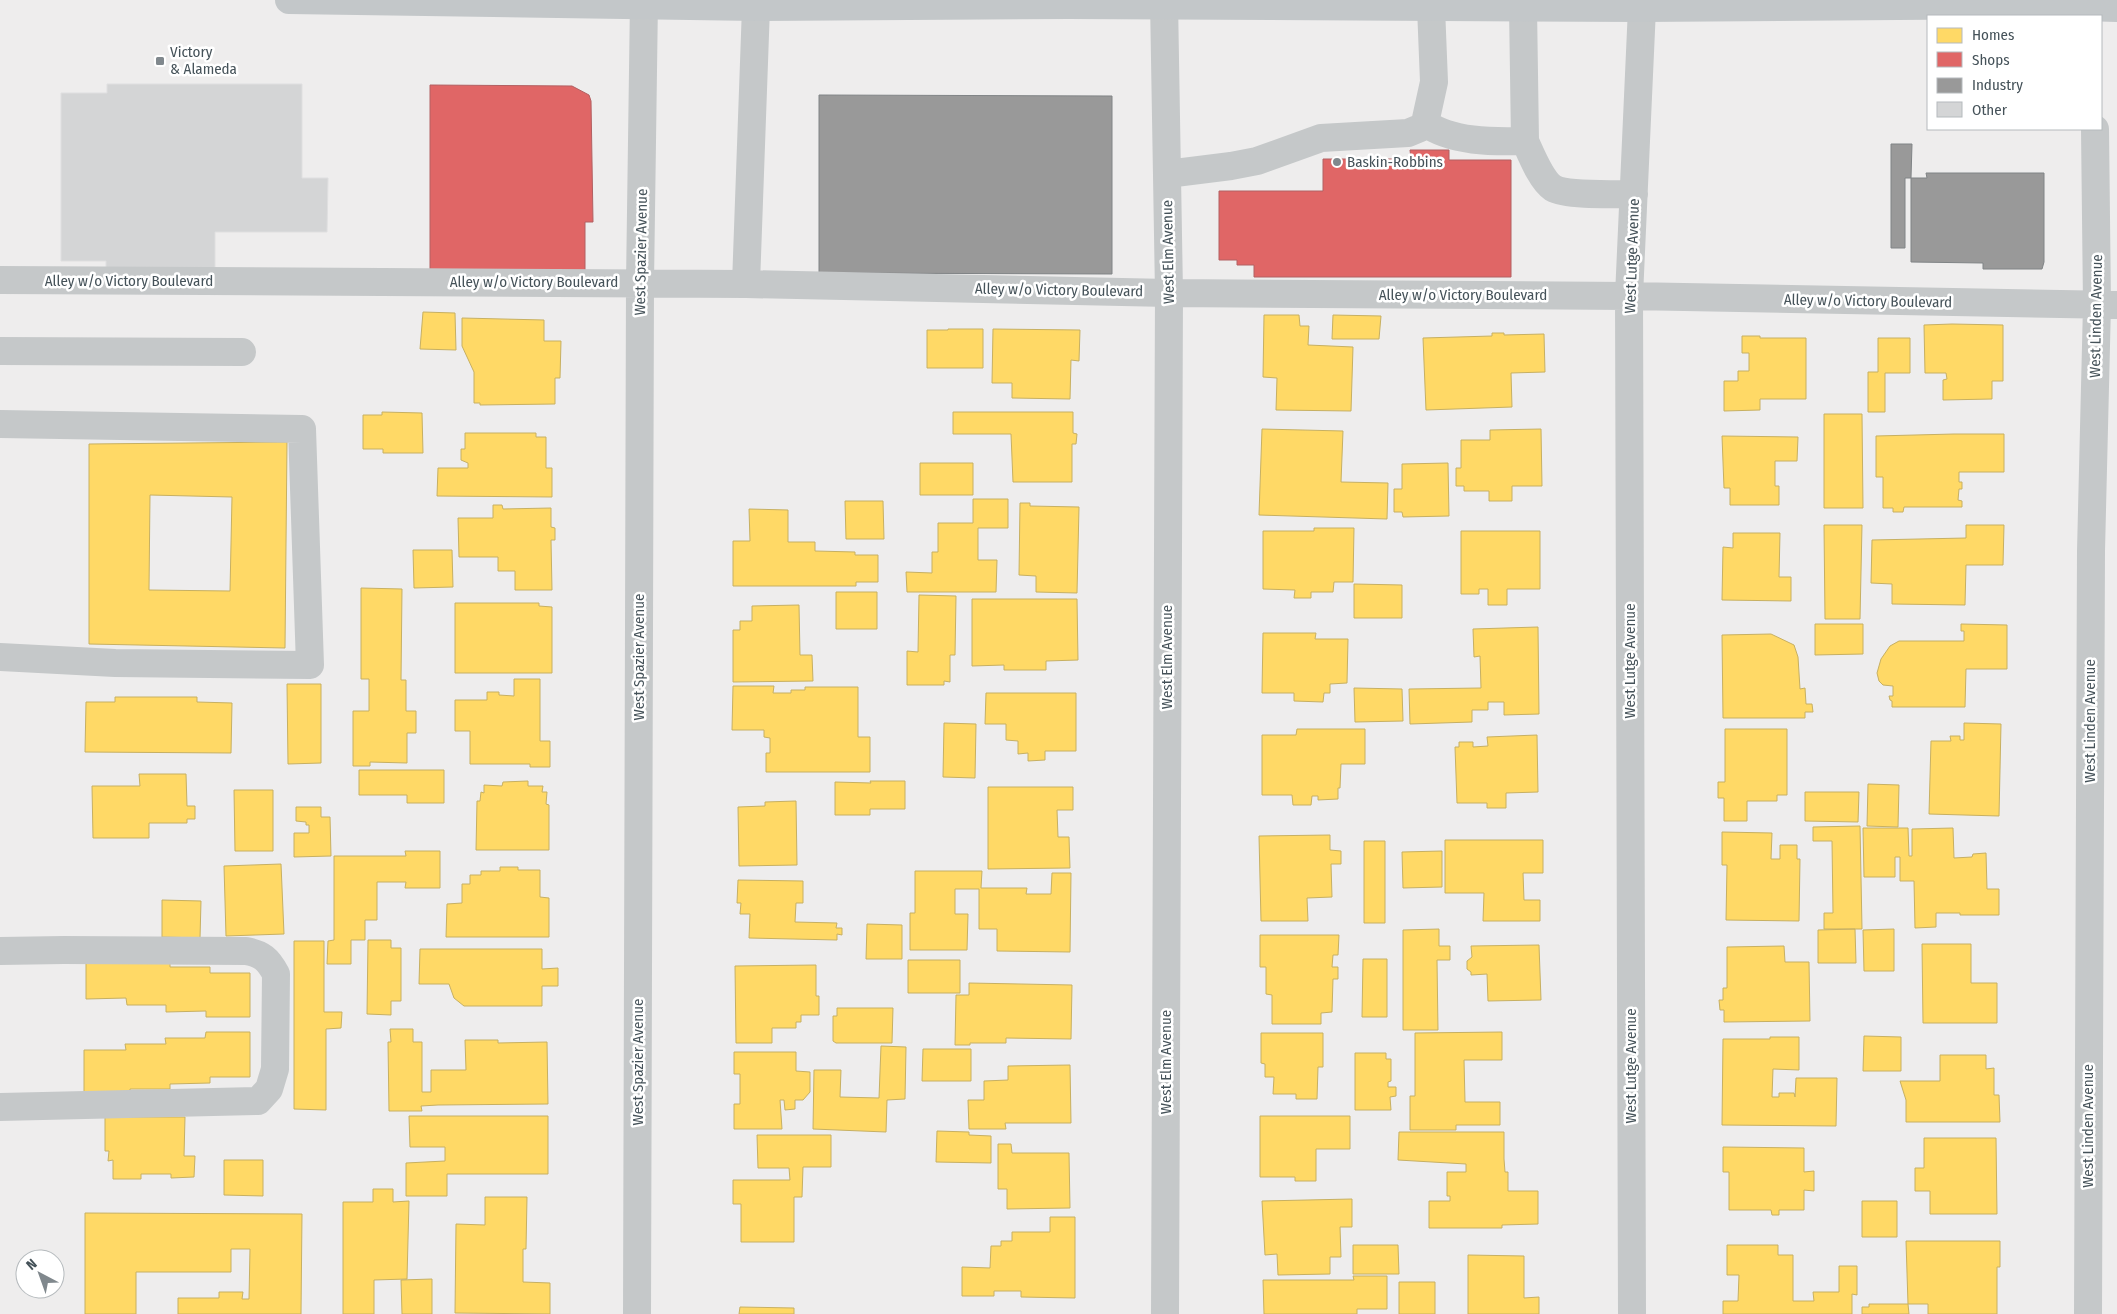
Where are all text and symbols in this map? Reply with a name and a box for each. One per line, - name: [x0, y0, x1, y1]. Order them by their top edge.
- legend: [1927, 15, 2102, 130]
- text: Homes: [1972, 26, 2014, 44]
- place label: Victory & Alameda: [170, 43, 237, 78]
- text: Shops: [1972, 51, 2010, 69]
- marker: Victory & Alameda: [154, 55, 166, 67]
- text: Industry: [1972, 76, 2023, 94]
- text: Other: [1972, 101, 2008, 119]
- place label: Baskin-Robbins: [1347, 153, 1443, 171]
- marker: Baskin-Robbins: [1331, 156, 1343, 168]
- street label: West Spazier Avenue: [631, 188, 651, 316]
- street label: West Lutge Avenue: [1621, 198, 1643, 314]
- street label: West Elm Avenue: [1158, 200, 1178, 304]
- street label: West Linden Avenue: [2086, 254, 2106, 378]
- street label: Alley w/o Victory Boulevard: [45, 272, 213, 290]
- street label: Alley w/o Victory Boulevard: [450, 273, 618, 291]
- street label: Alley w/o Victory Boulevard: [975, 280, 1143, 300]
- street label: Alley w/o Victory Boulevard: [1379, 286, 1547, 304]
- street label: Alley w/o Victory Boulevard: [1784, 291, 1952, 311]
- street label: West Spazier Avenue: [630, 594, 648, 720]
- street label: West Lutge Avenue: [1621, 603, 1639, 719]
- street label: West Elm Avenue: [1158, 605, 1176, 709]
- street label: West Linden Avenue: [2081, 659, 2099, 783]
- street label: West Spazier Avenue: [629, 999, 647, 1125]
- street label: West Lutge Avenue: [1622, 1008, 1640, 1124]
- street label: West Elm Avenue: [1157, 1010, 1175, 1114]
- street label: West Linden Avenue: [2079, 1064, 2097, 1188]
- north arrow: [15, 1249, 65, 1299]
- text: N: [23, 1255, 41, 1274]

